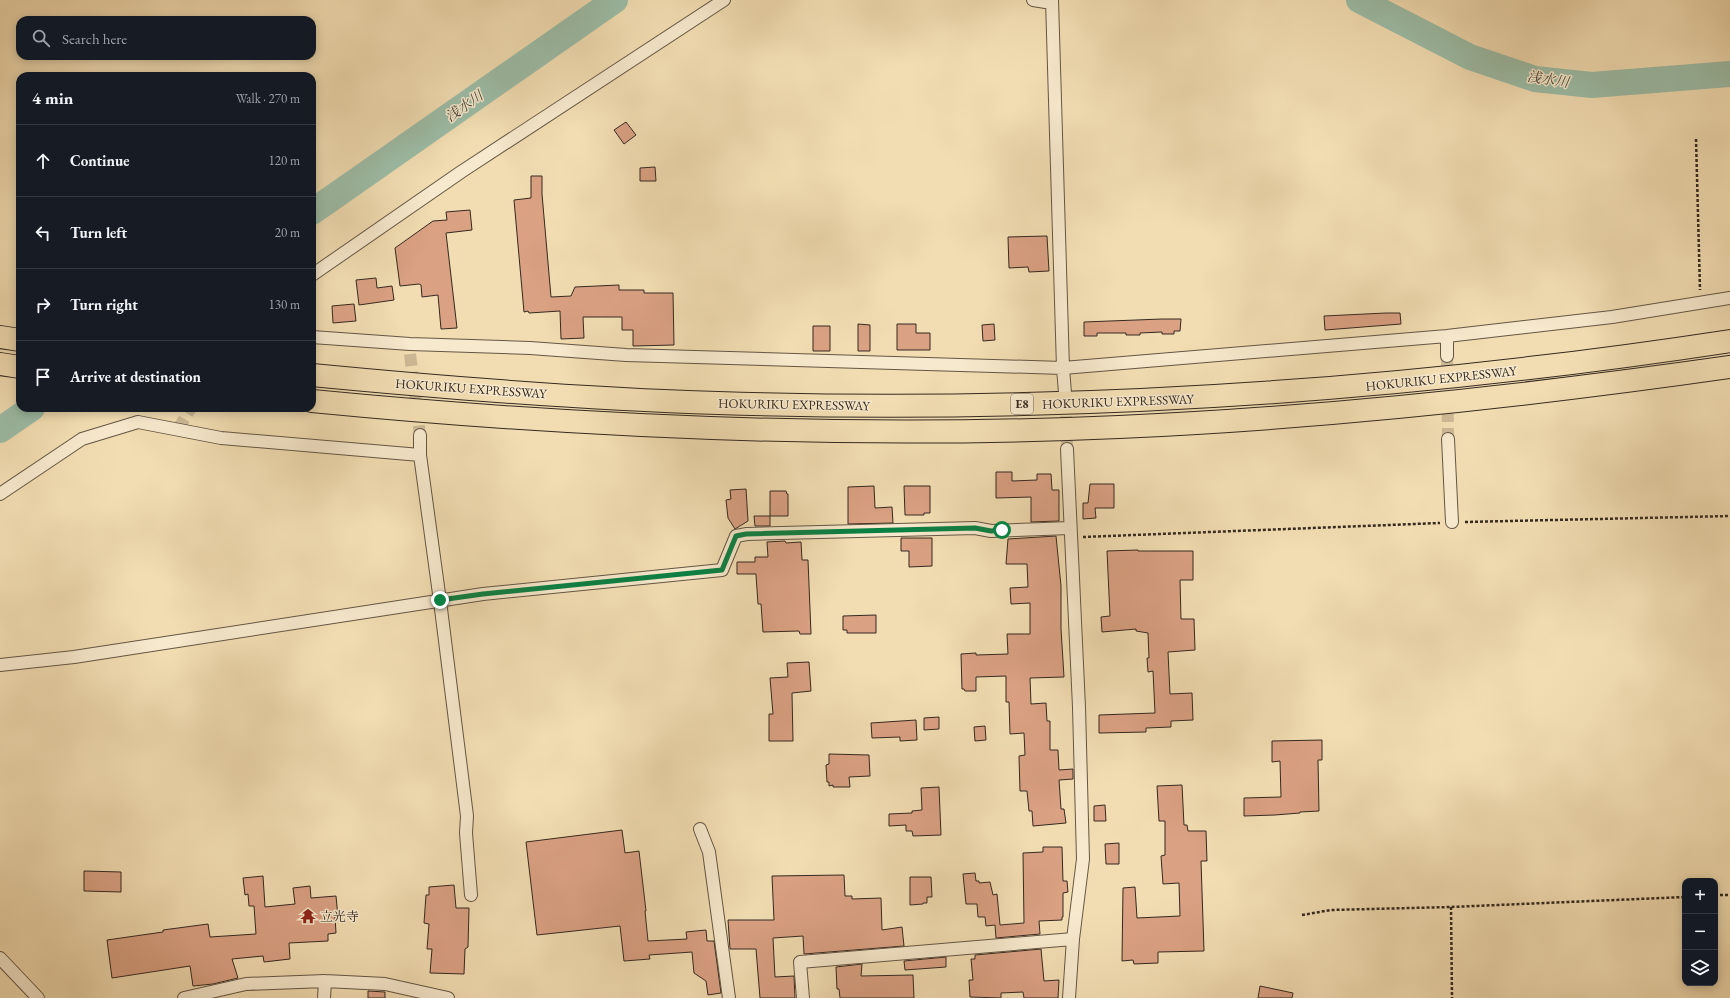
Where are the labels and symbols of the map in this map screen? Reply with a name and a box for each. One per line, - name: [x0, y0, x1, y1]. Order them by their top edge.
- water label: 浅水川: [1526, 67, 1572, 91]
- water label: 浅水川: [442, 85, 488, 125]
- street label: HOKURIKU EXPRESSWAY: [1365, 362, 1519, 395]
- street label: HOKURIKU EXPRESSWAY: [395, 375, 549, 402]
- street label: HOKURIKU EXPRESSWAY: [1042, 390, 1196, 413]
- road number: E8: [1011, 394, 1033, 414]
- street label: HOKURIKU EXPRESSWAY: [718, 395, 871, 414]
- route start: [993, 521, 1011, 539]
- route end: [431, 591, 449, 609]
- temple icon: 立光寺: [299, 907, 317, 925]
- place label: 立光寺: [320, 908, 359, 925]

